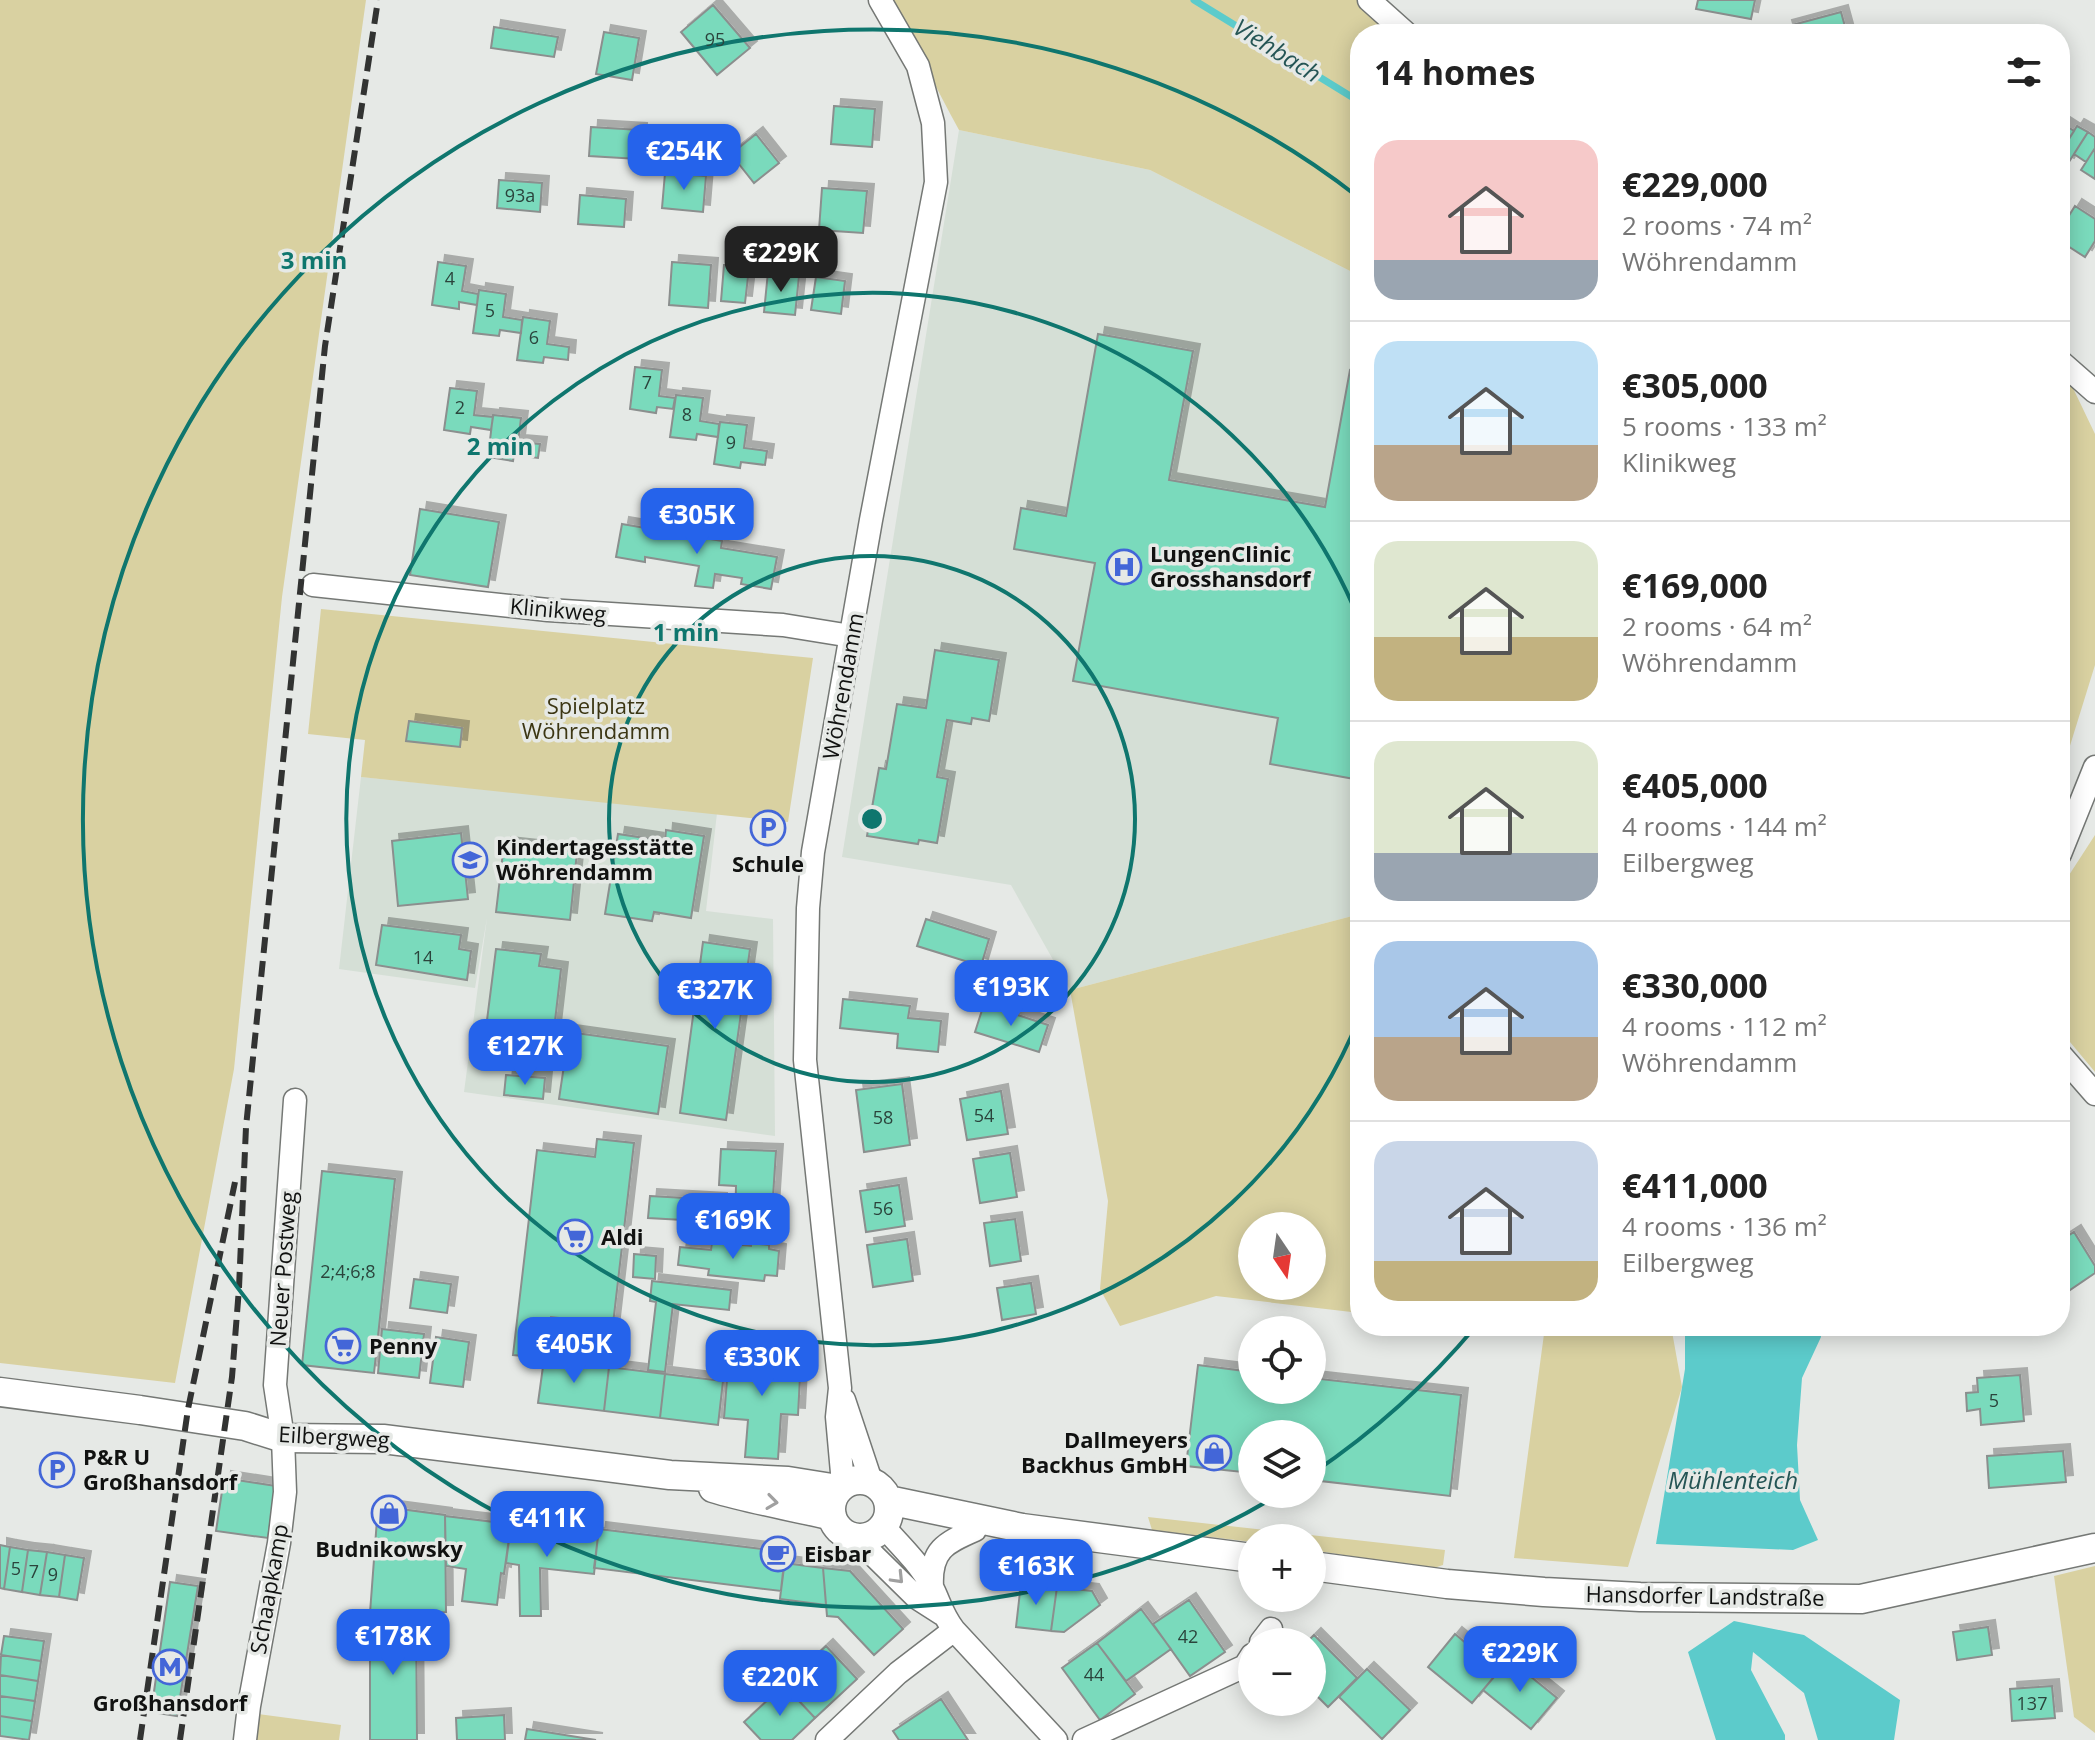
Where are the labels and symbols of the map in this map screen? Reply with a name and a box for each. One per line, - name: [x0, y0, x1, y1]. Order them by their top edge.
- water label: Viehbach: [1228, 10, 1328, 89]
- house number: 95: [705, 27, 725, 51]
- pin: €254K: [628, 124, 740, 192]
- house number: 93a: [505, 183, 535, 207]
- pin: €229K: [725, 226, 837, 294]
- text: 3 min: [281, 243, 347, 276]
- house number: 4: [445, 266, 455, 290]
- house number: 5: [485, 298, 495, 322]
- house number: 6: [529, 325, 539, 349]
- house number: 7: [642, 370, 652, 394]
- house number: 2: [455, 395, 465, 419]
- house number: 8: [682, 402, 692, 426]
- text: 2 min: [467, 429, 533, 462]
- house number: 9: [726, 430, 736, 454]
- pin: €305K: [641, 488, 753, 556]
- place label: LungenClinic Grosshansdorf: [1150, 538, 1312, 593]
- hospital icon: LungenClinic Grosshansdorf: [1105, 548, 1143, 586]
- street label: Klinikweg: [509, 590, 608, 628]
- street label: Wöhrendamm: [814, 610, 870, 761]
- text: 1 min: [653, 615, 719, 648]
- park label: Spielplatz Wöhrendamm: [522, 690, 670, 745]
- centre of rings: [858, 805, 886, 833]
- parking icon: Schule: [749, 809, 787, 847]
- place label: Kindertagesstätte Wöhrendamm: [496, 831, 694, 886]
- school or university icon: Kindertagesstätte Wöhrendamm: [451, 841, 489, 879]
- place label: Schule: [732, 848, 804, 878]
- house number: 14: [413, 945, 433, 969]
- pin: €193K: [955, 960, 1067, 1028]
- pin: €327K: [659, 963, 771, 1031]
- pin: €127K: [469, 1019, 581, 1087]
- house number: 54: [974, 1103, 994, 1127]
- house number: 58: [873, 1105, 893, 1129]
- street label: Neuer Postweg: [262, 1190, 302, 1348]
- pin: €169K: [677, 1193, 789, 1261]
- house number: 56: [873, 1196, 893, 1220]
- north arrow: [1238, 1212, 1326, 1300]
- supermarket icon: Aldi: [556, 1218, 594, 1256]
- place label: Aldi: [601, 1221, 644, 1251]
- house number: 2;4;6;8: [320, 1259, 376, 1283]
- pin: €405K: [518, 1317, 630, 1385]
- supermarket icon: Penny: [324, 1327, 362, 1365]
- place label: Penny: [369, 1330, 438, 1360]
- pin: €330K: [706, 1330, 818, 1398]
- house number: 5: [1989, 1388, 1999, 1412]
- street label: Eilbergweg: [278, 1418, 391, 1454]
- place label: Dallmeyers Backhus GmbH: [1021, 1424, 1188, 1479]
- shop icon: Dallmeyers Backhus GmbH: [1195, 1434, 1233, 1472]
- place label: P&R U Großhansdorf: [83, 1441, 239, 1496]
- parking icon: P&R U Großhansdorf: [38, 1451, 76, 1489]
- water label: Mühlenteich: [1668, 1463, 1798, 1496]
- pin: €411K: [491, 1491, 603, 1559]
- one-way arrow: [765, 1493, 779, 1510]
- shop icon: Budnikowsky: [370, 1494, 408, 1532]
- street label: Schaapkamp: [242, 1521, 294, 1656]
- place label: Budnikowsky: [315, 1533, 463, 1563]
- cafe icon: Eisbar: [759, 1535, 797, 1573]
- place label: Eisbar: [804, 1538, 871, 1568]
- pin: €163K: [980, 1539, 1092, 1607]
- house number: 5: [11, 1556, 21, 1580]
- house number: 7: [29, 1559, 39, 1583]
- house number: 9: [48, 1562, 58, 1586]
- one-way arrow: [888, 1568, 902, 1583]
- street label: Hansdorfer Landstraße: [1585, 1578, 1825, 1612]
- pin: €178K: [337, 1609, 449, 1677]
- house number: 42: [1178, 1624, 1198, 1648]
- pin: €229K: [1464, 1626, 1576, 1694]
- metro station icon: Großhansdorf: [151, 1648, 189, 1686]
- pin: €220K: [724, 1650, 836, 1718]
- house number: 44: [1084, 1662, 1104, 1686]
- place label: Großhansdorf: [93, 1687, 249, 1717]
- house number: 137: [2017, 1691, 2047, 1715]

